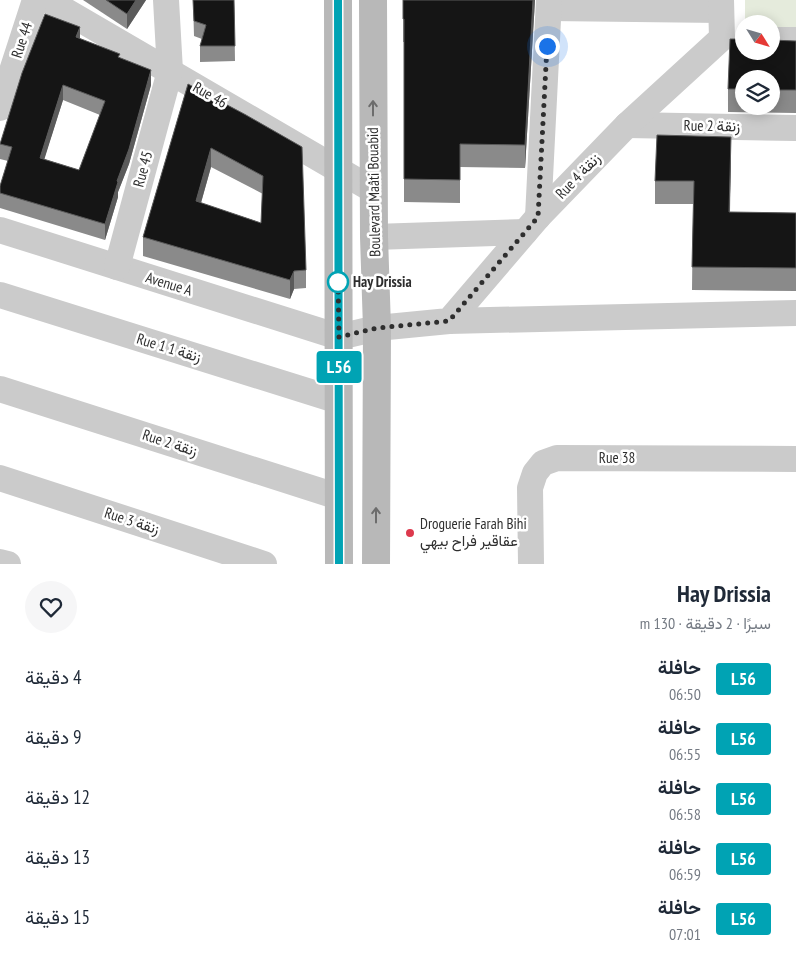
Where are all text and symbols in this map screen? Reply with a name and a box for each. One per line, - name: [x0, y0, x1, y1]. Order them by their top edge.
- north arrow: [735, 15, 780, 60]
- map controls: [735, 15, 780, 115]
- street label: Rue 44: [7, 19, 36, 60]
- your location: [535, 34, 560, 59]
- button: layers: [735, 70, 780, 115]
- street label: Rue 46: [190, 77, 231, 112]
- one-way arrow: [368, 100, 378, 116]
- street label: Rue 2 زنقة: [684, 116, 740, 135]
- street label: Boulevard Maâti Bouabid: [363, 127, 384, 257]
- street label: Rue 45: [129, 149, 156, 189]
- street label: Rue 4 زنقة: [551, 149, 604, 203]
- street label: Avenue A: [144, 267, 196, 300]
- marker: Hay Drissia: [327, 271, 349, 293]
- place label: Hay Drissia: [353, 272, 412, 291]
- street label: Rue 1 زنقة 1: [135, 329, 204, 366]
- line badge: L56: [310, 351, 368, 383]
- text: L56: [327, 355, 351, 378]
- street label: Rue 2 زنقة: [140, 425, 200, 460]
- street label: Rue 38: [599, 448, 635, 467]
- street label: Rue 3 زنقة: [102, 503, 162, 538]
- one-way arrow: [371, 508, 381, 524]
- place label: Droguerie Farah Bihi عقاقير فراح بيهي: [420, 514, 527, 554]
- marker: Droguerie Farah Bihi عقاقير فراح بيهي: [404, 527, 416, 539]
- text: Hay Drissia: [677, 578, 771, 609]
- button: heart: [25, 581, 77, 633]
- text: سيرًا · 2 دقيقة · 130 m: [640, 613, 771, 633]
- text: حافلة: [658, 655, 701, 679]
- text: 4 دقيقة: [25, 665, 82, 689]
- text: L56: [731, 667, 756, 690]
- text: 06:50: [669, 684, 701, 704]
- text: حافلة: [658, 715, 701, 739]
- text: 9 دقيقة: [25, 725, 82, 749]
- text: L56: [731, 727, 756, 750]
- text: 06:55: [669, 744, 701, 764]
- text: حافلة: [658, 775, 701, 799]
- text: 12 دقيقة: [25, 785, 90, 809]
- text: L56: [731, 787, 756, 810]
- text: 06:58: [669, 804, 701, 824]
- text: حافلة: [658, 835, 701, 859]
- text: 13 دقيقة: [25, 845, 90, 869]
- text: L56: [731, 847, 756, 870]
- text: 06:59: [669, 864, 701, 884]
- text: حافلة: [658, 895, 701, 919]
- text: 15 دقيقة: [25, 905, 90, 929]
- text: L56: [731, 907, 756, 930]
- text: 07:01: [669, 924, 701, 944]

